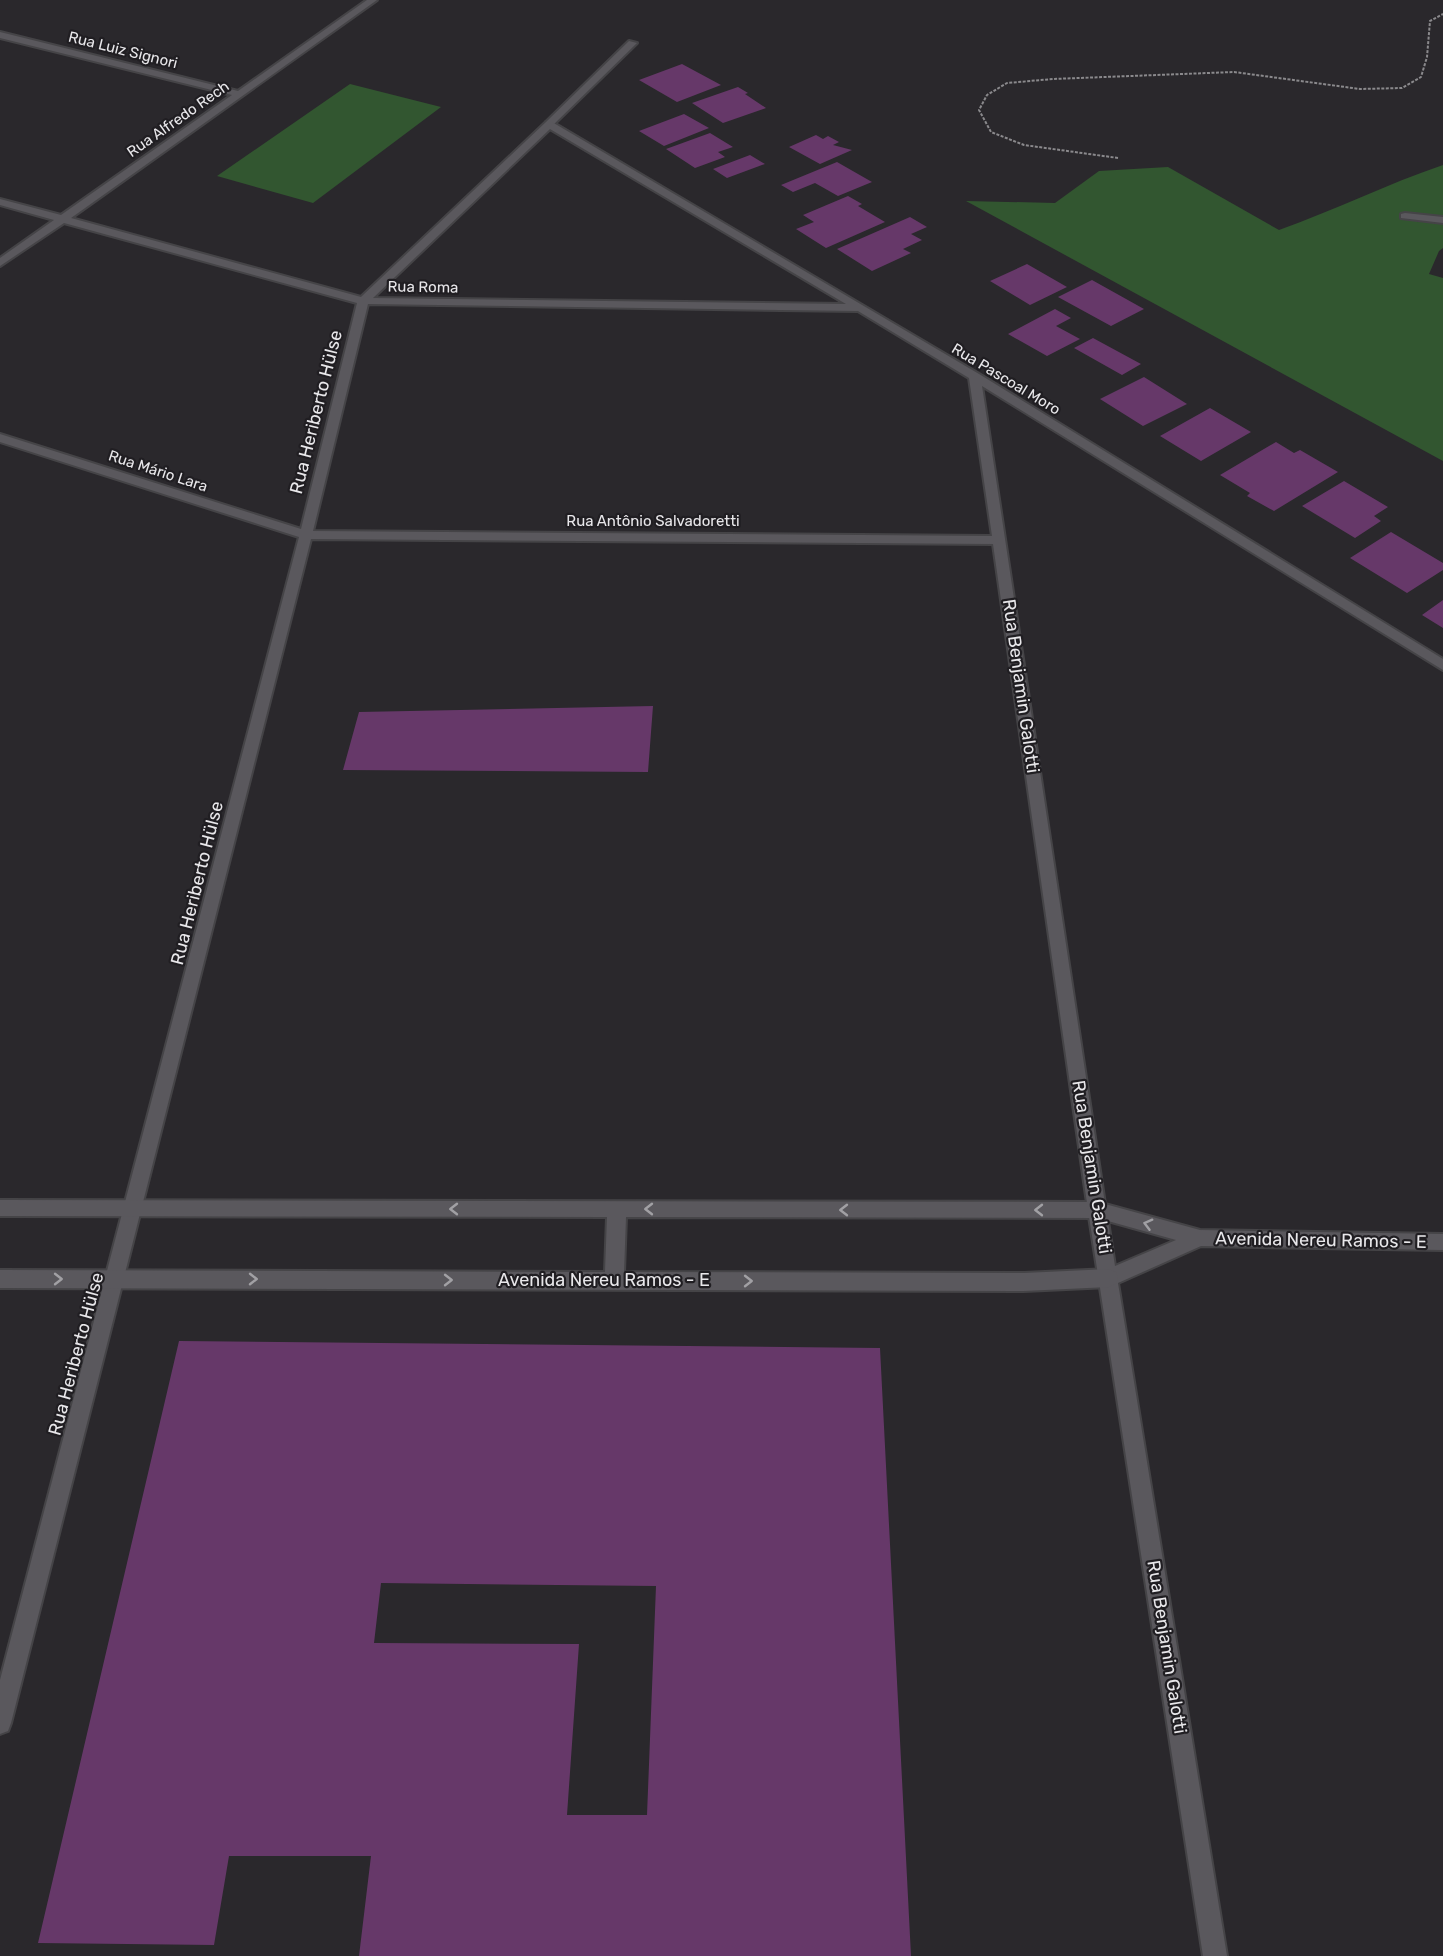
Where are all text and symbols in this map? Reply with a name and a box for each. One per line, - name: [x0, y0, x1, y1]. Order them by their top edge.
- street label: Rua Luiz Signori: [67, 28, 179, 72]
- street label: Rua Alfredo Rech: [123, 77, 233, 161]
- street label: Rua Roma: [387, 277, 459, 297]
- street label: Rua Heriberto Hülse: [285, 328, 347, 496]
- street label: Rua Pascoal Moro: [948, 340, 1064, 418]
- street label: Rua Mário Lara: [106, 446, 210, 496]
- street label: Rua Antônio Salvadoretti: [566, 512, 740, 530]
- street label: Rua Benjamin Galotti: [998, 598, 1044, 774]
- street label: Rua Heriberto Hülse: [166, 799, 228, 967]
- street label: Rua Benjamin Galotti: [1067, 1079, 1117, 1255]
- one-way arrow: [449, 1203, 458, 1215]
- one-way arrow: [644, 1203, 653, 1215]
- one-way arrow: [839, 1204, 848, 1216]
- one-way arrow: [1034, 1204, 1043, 1216]
- one-way arrow: [1144, 1219, 1154, 1231]
- street label: Avenida Nereu Ramos - E: [1215, 1227, 1427, 1253]
- street label: Avenida Nereu Ramos - E: [498, 1269, 710, 1291]
- street label: Rua Heriberto Hülse: [44, 1270, 108, 1438]
- one-way arrow: [54, 1273, 63, 1285]
- one-way arrow: [249, 1273, 258, 1285]
- one-way arrow: [444, 1274, 453, 1286]
- one-way arrow: [744, 1275, 753, 1287]
- street label: Rua Benjamin Galotti: [1142, 1559, 1192, 1735]

